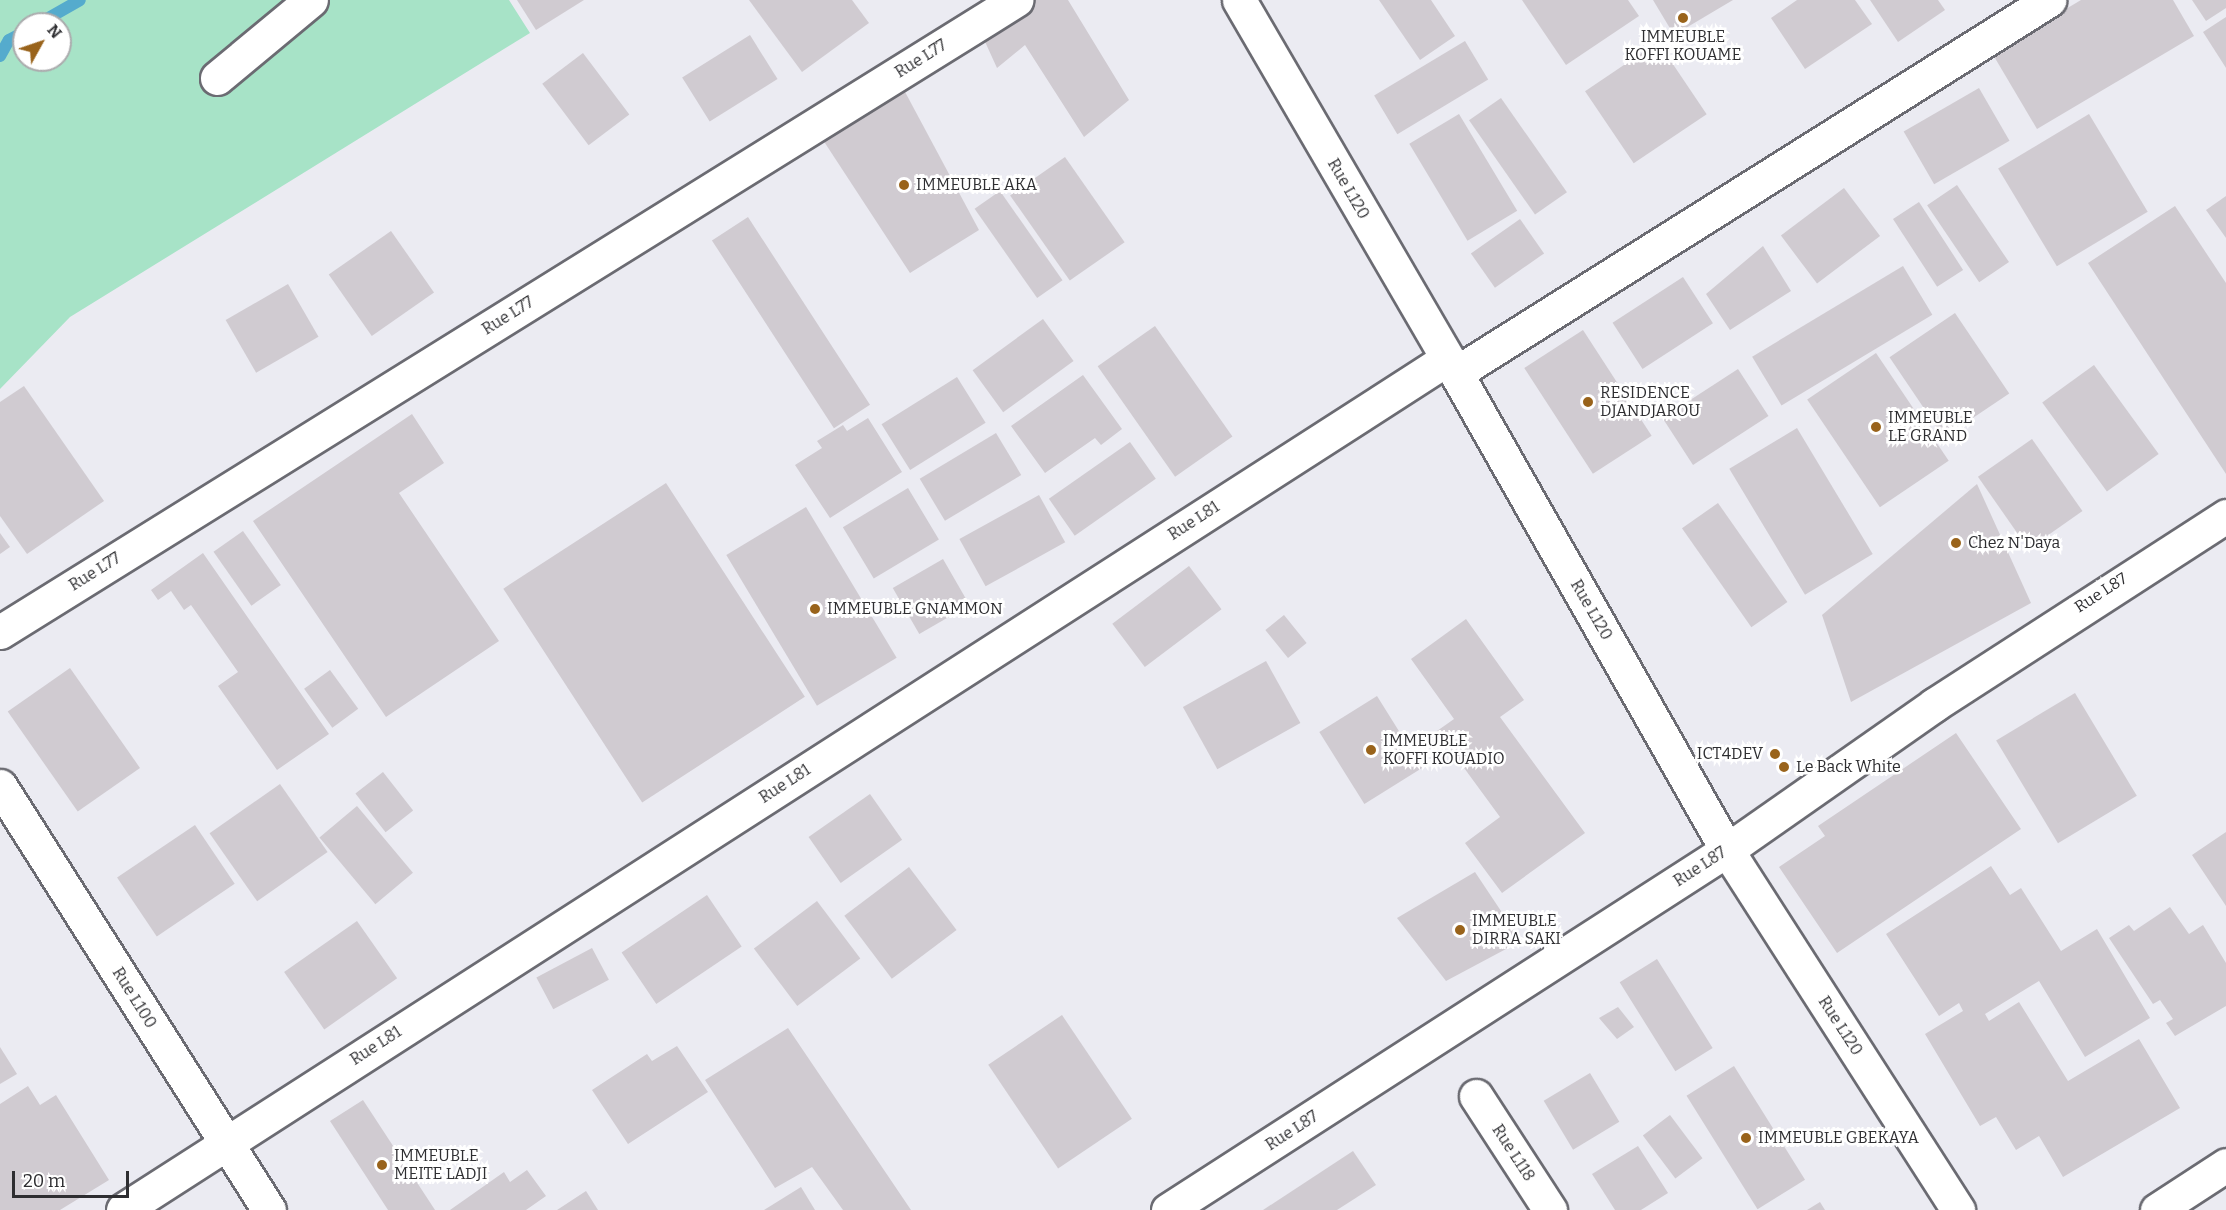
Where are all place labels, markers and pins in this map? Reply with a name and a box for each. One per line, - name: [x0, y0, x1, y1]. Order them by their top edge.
- marker: IMMEUBLE KOFFI KOUAME: [1676, 11, 1690, 25]
- place label: IMMEUBLE KOFFI KOUAME: [1625, 27, 1741, 65]
- place label: IMMEUBLE AKA: [916, 175, 1037, 195]
- marker: IMMEUBLE AKA: [897, 178, 911, 192]
- place label: RESIDENCE DJANDJAROU: [1600, 383, 1700, 421]
- marker: RESIDENCE DJANDJAROU: [1581, 395, 1595, 409]
- place label: IMMEUBLE LE GRAND: [1888, 408, 1973, 446]
- marker: IMMEUBLE LE GRAND: [1869, 420, 1883, 434]
- place label: Chez N'Daya: [1968, 533, 2060, 553]
- marker: Chez N'Daya: [1949, 536, 1963, 550]
- place label: IMMEUBLE GNAMMON: [827, 599, 1003, 619]
- marker: IMMEUBLE GNAMMON: [808, 602, 822, 616]
- place label: IMMEUBLE KOFFI KOUADIO: [1383, 731, 1505, 769]
- marker: IMMEUBLE KOFFI KOUADIO: [1364, 743, 1378, 757]
- place label: ICT4DEV: [1697, 744, 1763, 764]
- marker: ICT4DEV: [1768, 747, 1782, 761]
- place label: Le Back White: [1796, 757, 1901, 777]
- marker: Le Back White: [1777, 760, 1791, 774]
- place label: IMMEUBLE DIRRA SAKI: [1472, 911, 1561, 949]
- marker: IMMEUBLE DIRRA SAKI: [1453, 923, 1467, 937]
- place label: IMMEUBLE GBEKAYA: [1758, 1128, 1919, 1148]
- marker: IMMEUBLE GBEKAYA: [1739, 1131, 1753, 1145]
- place label: IMMEUBLE MEITE LADJI: [394, 1146, 487, 1184]
- marker: IMMEUBLE MEITE LADJI: [375, 1158, 389, 1172]

